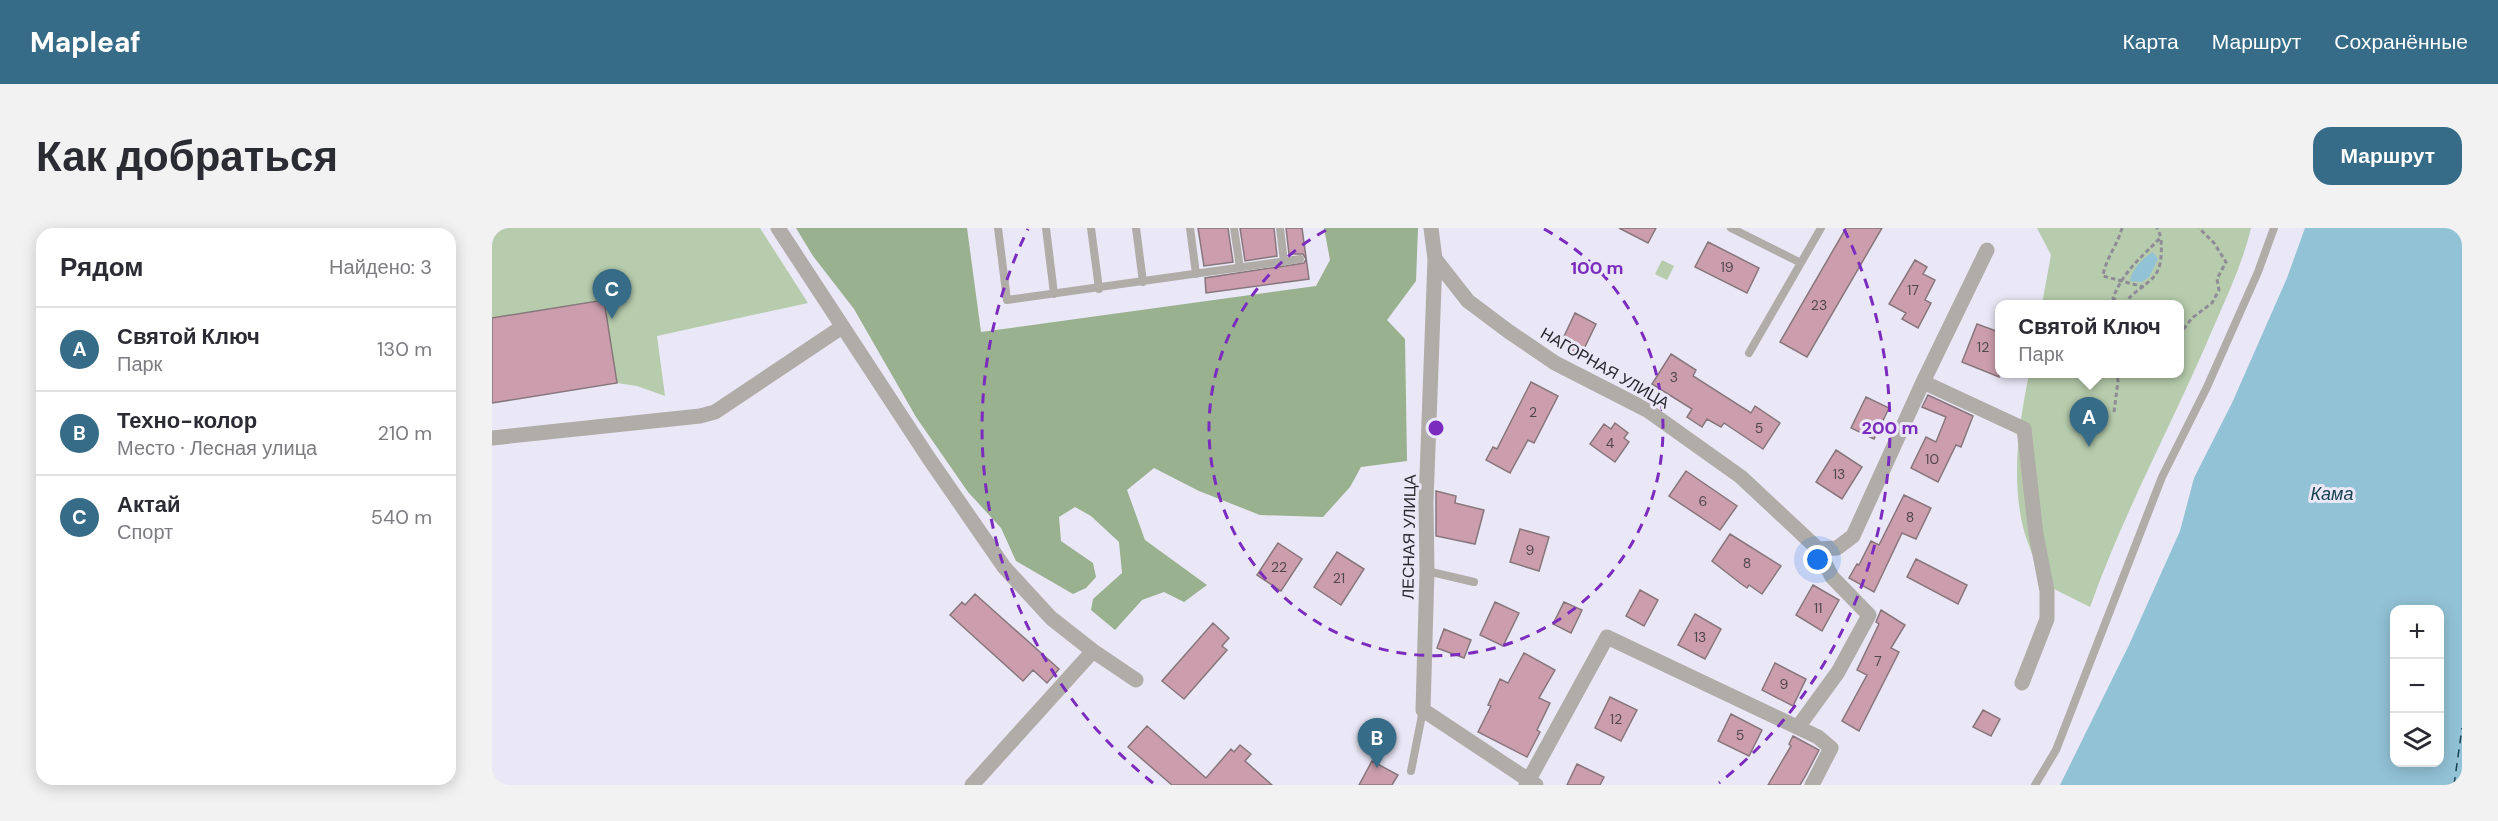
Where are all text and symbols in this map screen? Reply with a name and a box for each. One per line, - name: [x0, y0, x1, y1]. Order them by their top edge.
- text: Mapleaf: [30, 24, 141, 61]
- text: Карта: [2123, 28, 2179, 56]
- text: Маршрут: [2212, 28, 2301, 56]
- text: Сохранённые: [2334, 28, 2468, 56]
- button: Маршрут: [2313, 127, 2462, 185]
- text: Как добраться: [36, 129, 338, 184]
- text: Рядом: [60, 250, 143, 284]
- text: Найдено: 3: [329, 254, 432, 280]
- text: 100 m: [1570, 256, 1624, 280]
- house number: 19: [1720, 258, 1734, 276]
- pin: C: [592, 270, 632, 319]
- house number: 17: [1907, 281, 1919, 299]
- house number: 23: [1811, 296, 1827, 314]
- popup: [1995, 300, 2184, 378]
- text: Святой Ключ: [2018, 312, 2161, 341]
- text: Святой Ключ: [117, 322, 260, 351]
- street label: НАГОРНАЯ УЛИЦА: [1537, 323, 1673, 414]
- text: A: [72, 336, 87, 362]
- text: 130 m: [377, 336, 432, 362]
- house number: 12: [1977, 338, 1989, 356]
- text: Парк: [2018, 341, 2064, 367]
- text: Парк: [117, 351, 162, 377]
- house number: 3: [1670, 368, 1678, 386]
- pin: A: [2070, 398, 2108, 447]
- house number: 2: [1529, 403, 1537, 421]
- text: Техно-колор: [117, 406, 257, 435]
- text: 200 m: [1862, 416, 1918, 440]
- centre of rings: [1426, 418, 1446, 438]
- house number: 5: [1755, 419, 1763, 437]
- text: B: [73, 420, 86, 446]
- text: 210 m: [377, 420, 432, 446]
- house number: 4: [1606, 434, 1615, 452]
- text: Место · Лесная улица: [117, 435, 317, 461]
- house number: 10: [1925, 450, 1939, 468]
- house number: 13: [1833, 465, 1845, 483]
- street label: ЛЕСНАЯ УЛИЦА: [1397, 474, 1421, 600]
- water label: Кама: [2311, 482, 2353, 506]
- text: Актай: [117, 490, 180, 519]
- house number: 6: [1699, 492, 1707, 510]
- text: C: [72, 504, 87, 530]
- text: 540 m: [371, 504, 432, 530]
- house number: 8: [1906, 508, 1914, 526]
- text: Спорт: [117, 519, 173, 545]
- house number: 9: [1526, 541, 1535, 559]
- your location: [1803, 545, 1832, 574]
- house number: 8: [1743, 554, 1751, 572]
- house number: 22: [1271, 558, 1287, 576]
- house number: 21: [1333, 569, 1345, 587]
- house number: 11: [1814, 599, 1822, 617]
- map controls: [2390, 605, 2444, 767]
- button: +: [2390, 605, 2444, 659]
- house number: 13: [1694, 628, 1706, 646]
- house number: 7: [1874, 652, 1882, 670]
- button: −: [2390, 659, 2444, 713]
- house number: 9: [1780, 675, 1789, 693]
- house number: 12: [1610, 710, 1622, 728]
- button: layers: [2390, 713, 2444, 767]
- pin: B: [1358, 718, 1396, 768]
- house number: 5: [1736, 726, 1744, 744]

